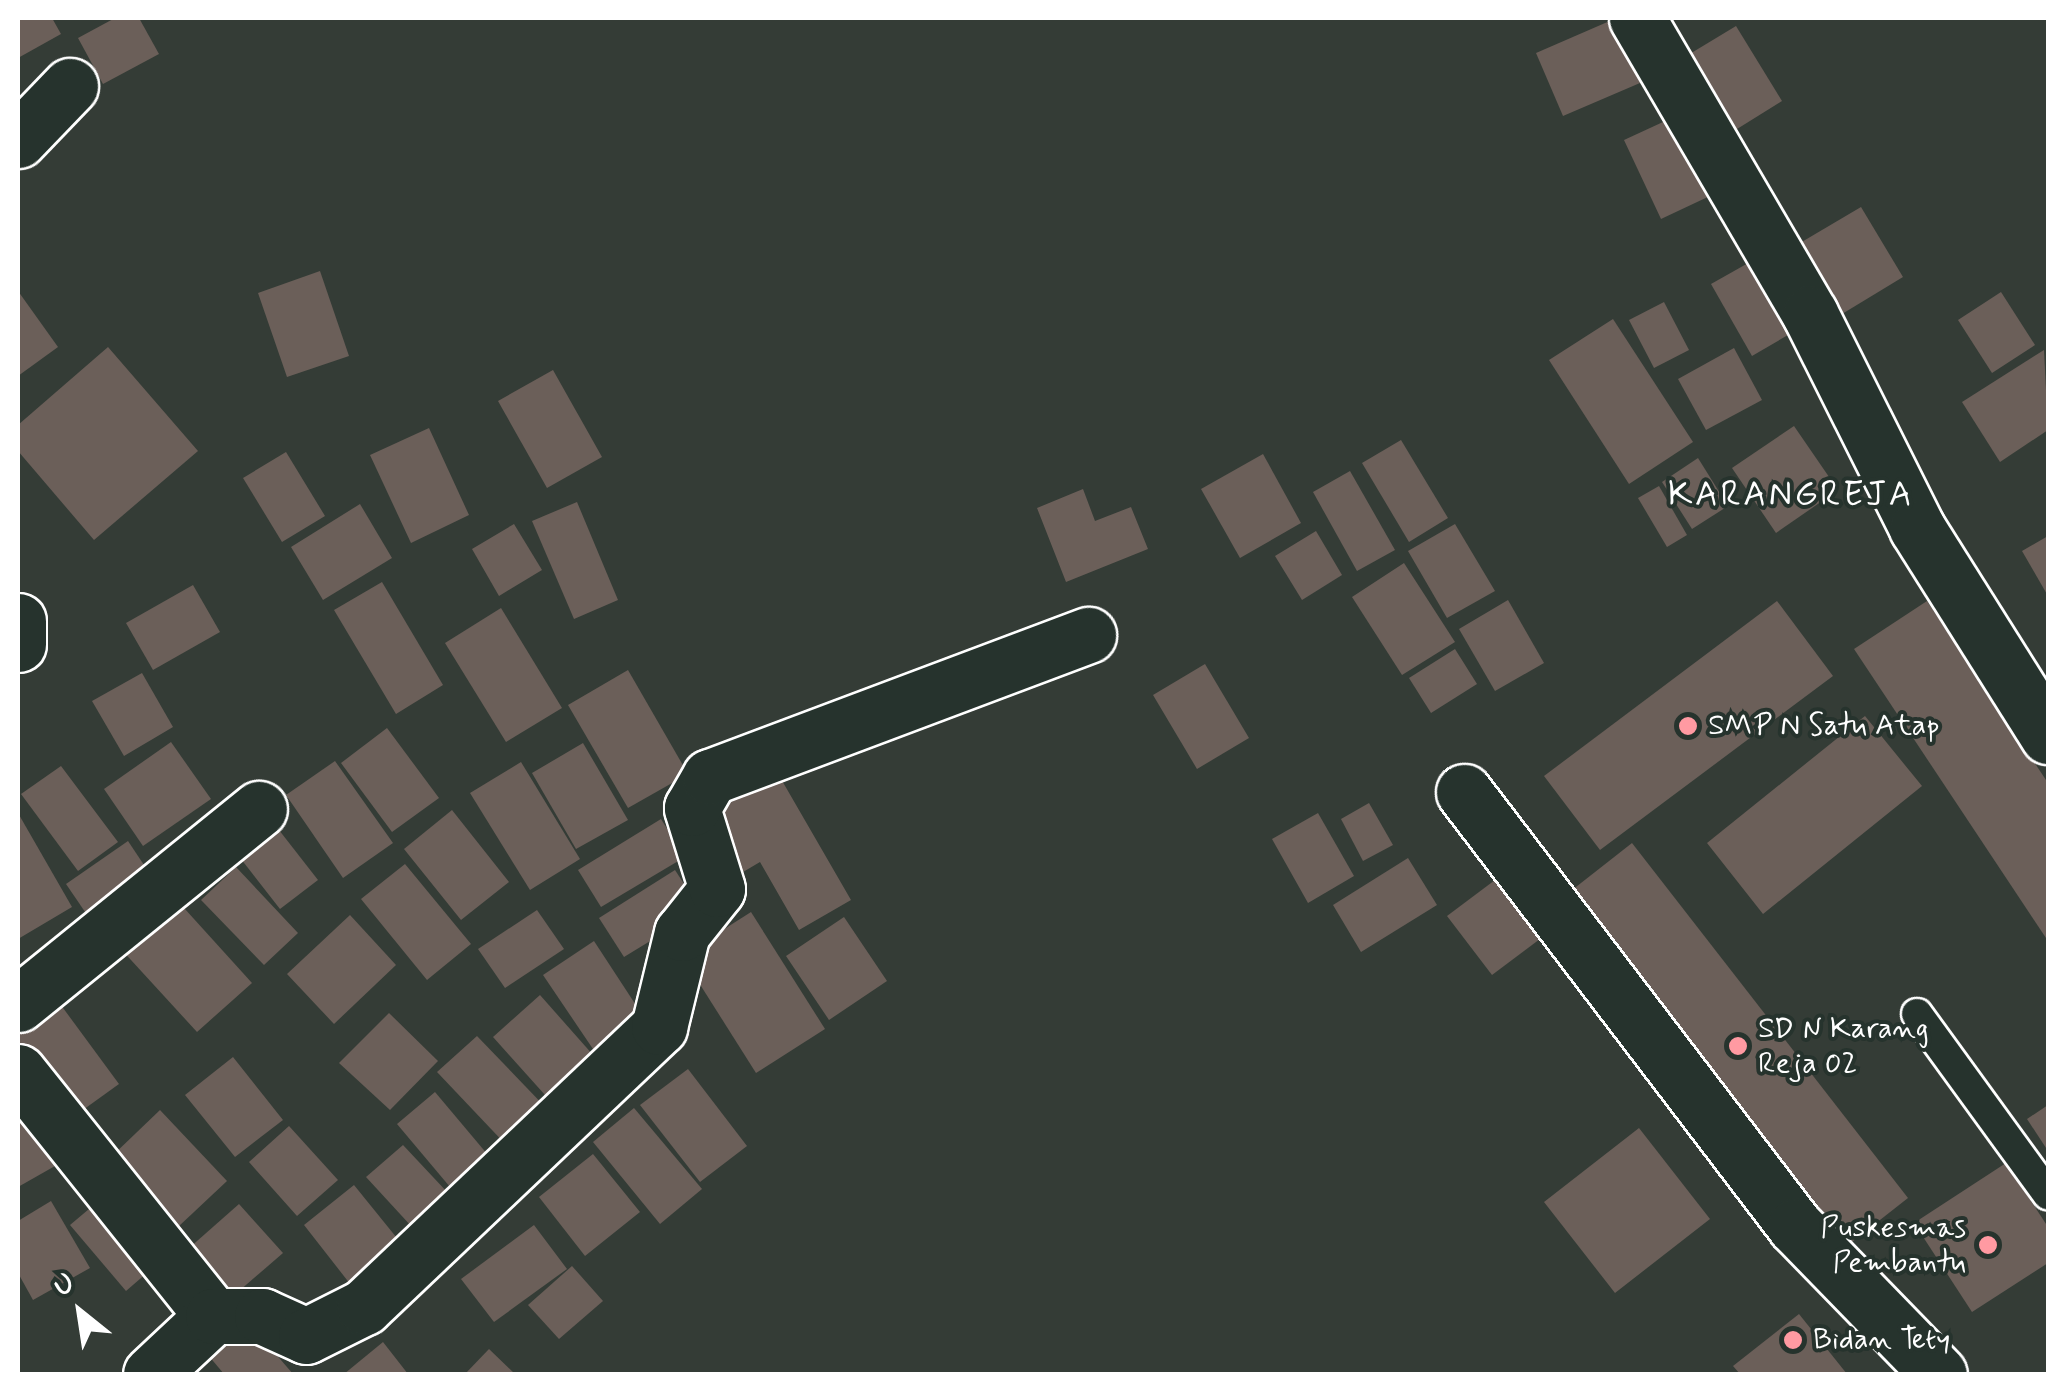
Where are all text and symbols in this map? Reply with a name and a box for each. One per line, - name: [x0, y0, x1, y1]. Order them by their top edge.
- district label: KARANGREJA: [1670, 474, 1912, 516]
- place label: SMP N Satu Atap: [1708, 708, 1941, 744]
- marker: SMP N Satu Atap: [1677, 715, 1699, 737]
- place label: SD N Karang Reja 02: [1758, 1011, 1929, 1082]
- marker: SD N Karang Reja 02: [1727, 1035, 1749, 1057]
- place label: Puskesmas Pembantu: [1821, 1210, 1966, 1280]
- marker: Puskesmas Pembantu: [1975, 1232, 2001, 1258]
- north arrow: [30, 1262, 130, 1362]
- text: U: [48, 1265, 82, 1306]
- place label: Bidan Tety: [1813, 1322, 1951, 1358]
- marker: Bidan Tety: [1782, 1329, 1804, 1351]

